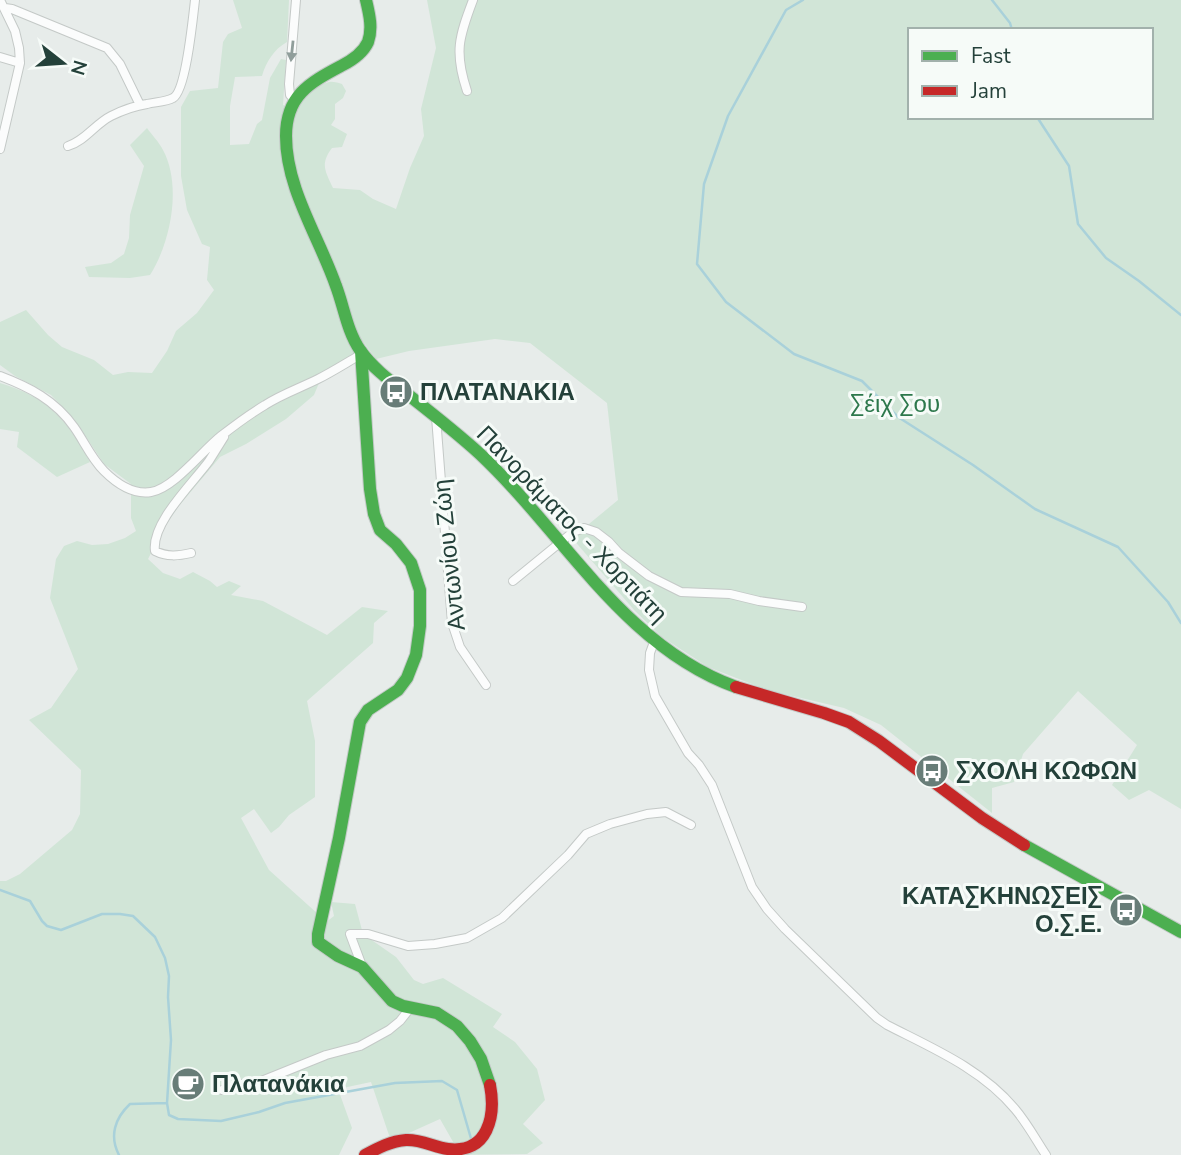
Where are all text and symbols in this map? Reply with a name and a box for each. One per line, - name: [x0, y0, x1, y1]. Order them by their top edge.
- north arrow: [28, 28, 98, 98]
- legend: [908, 28, 1153, 119]
- one-way arrow: [286, 40, 297, 62]
- text: Fast: [971, 42, 1011, 70]
- text: N: [64, 57, 93, 78]
- text: Jam: [970, 77, 1007, 105]
- bus stop icon: ΠΛΑΤΑΝΑΚΙΑ: [377, 373, 415, 411]
- place label: ΠΛΑΤΑΝΑΚΙΑ: [420, 376, 575, 408]
- park label: Σέιχ Σου: [850, 388, 940, 420]
- street label: Πανοράματος - Χορτιάτη: [469, 419, 675, 629]
- street label: Αντωνίου Ζώη: [425, 478, 473, 632]
- bus stop icon: ΣΧΟΛΗ ΚΩΦΩΝ: [913, 752, 951, 790]
- place label: ΣΧΟΛΗ ΚΩΦΩΝ: [956, 755, 1137, 787]
- place label: ΚΑΤΑΣΚΗΝΩΣΕΙΣ Ο.Σ.Ε.: [902, 880, 1102, 940]
- bus stop icon: ΚΑΤΑΣΚΗΝΩΣΕΙΣ Ο.Σ.Ε.: [1107, 891, 1145, 929]
- cafe icon: Πλατανάκια: [169, 1065, 207, 1103]
- place label: Πλατανάκια: [212, 1068, 345, 1100]

